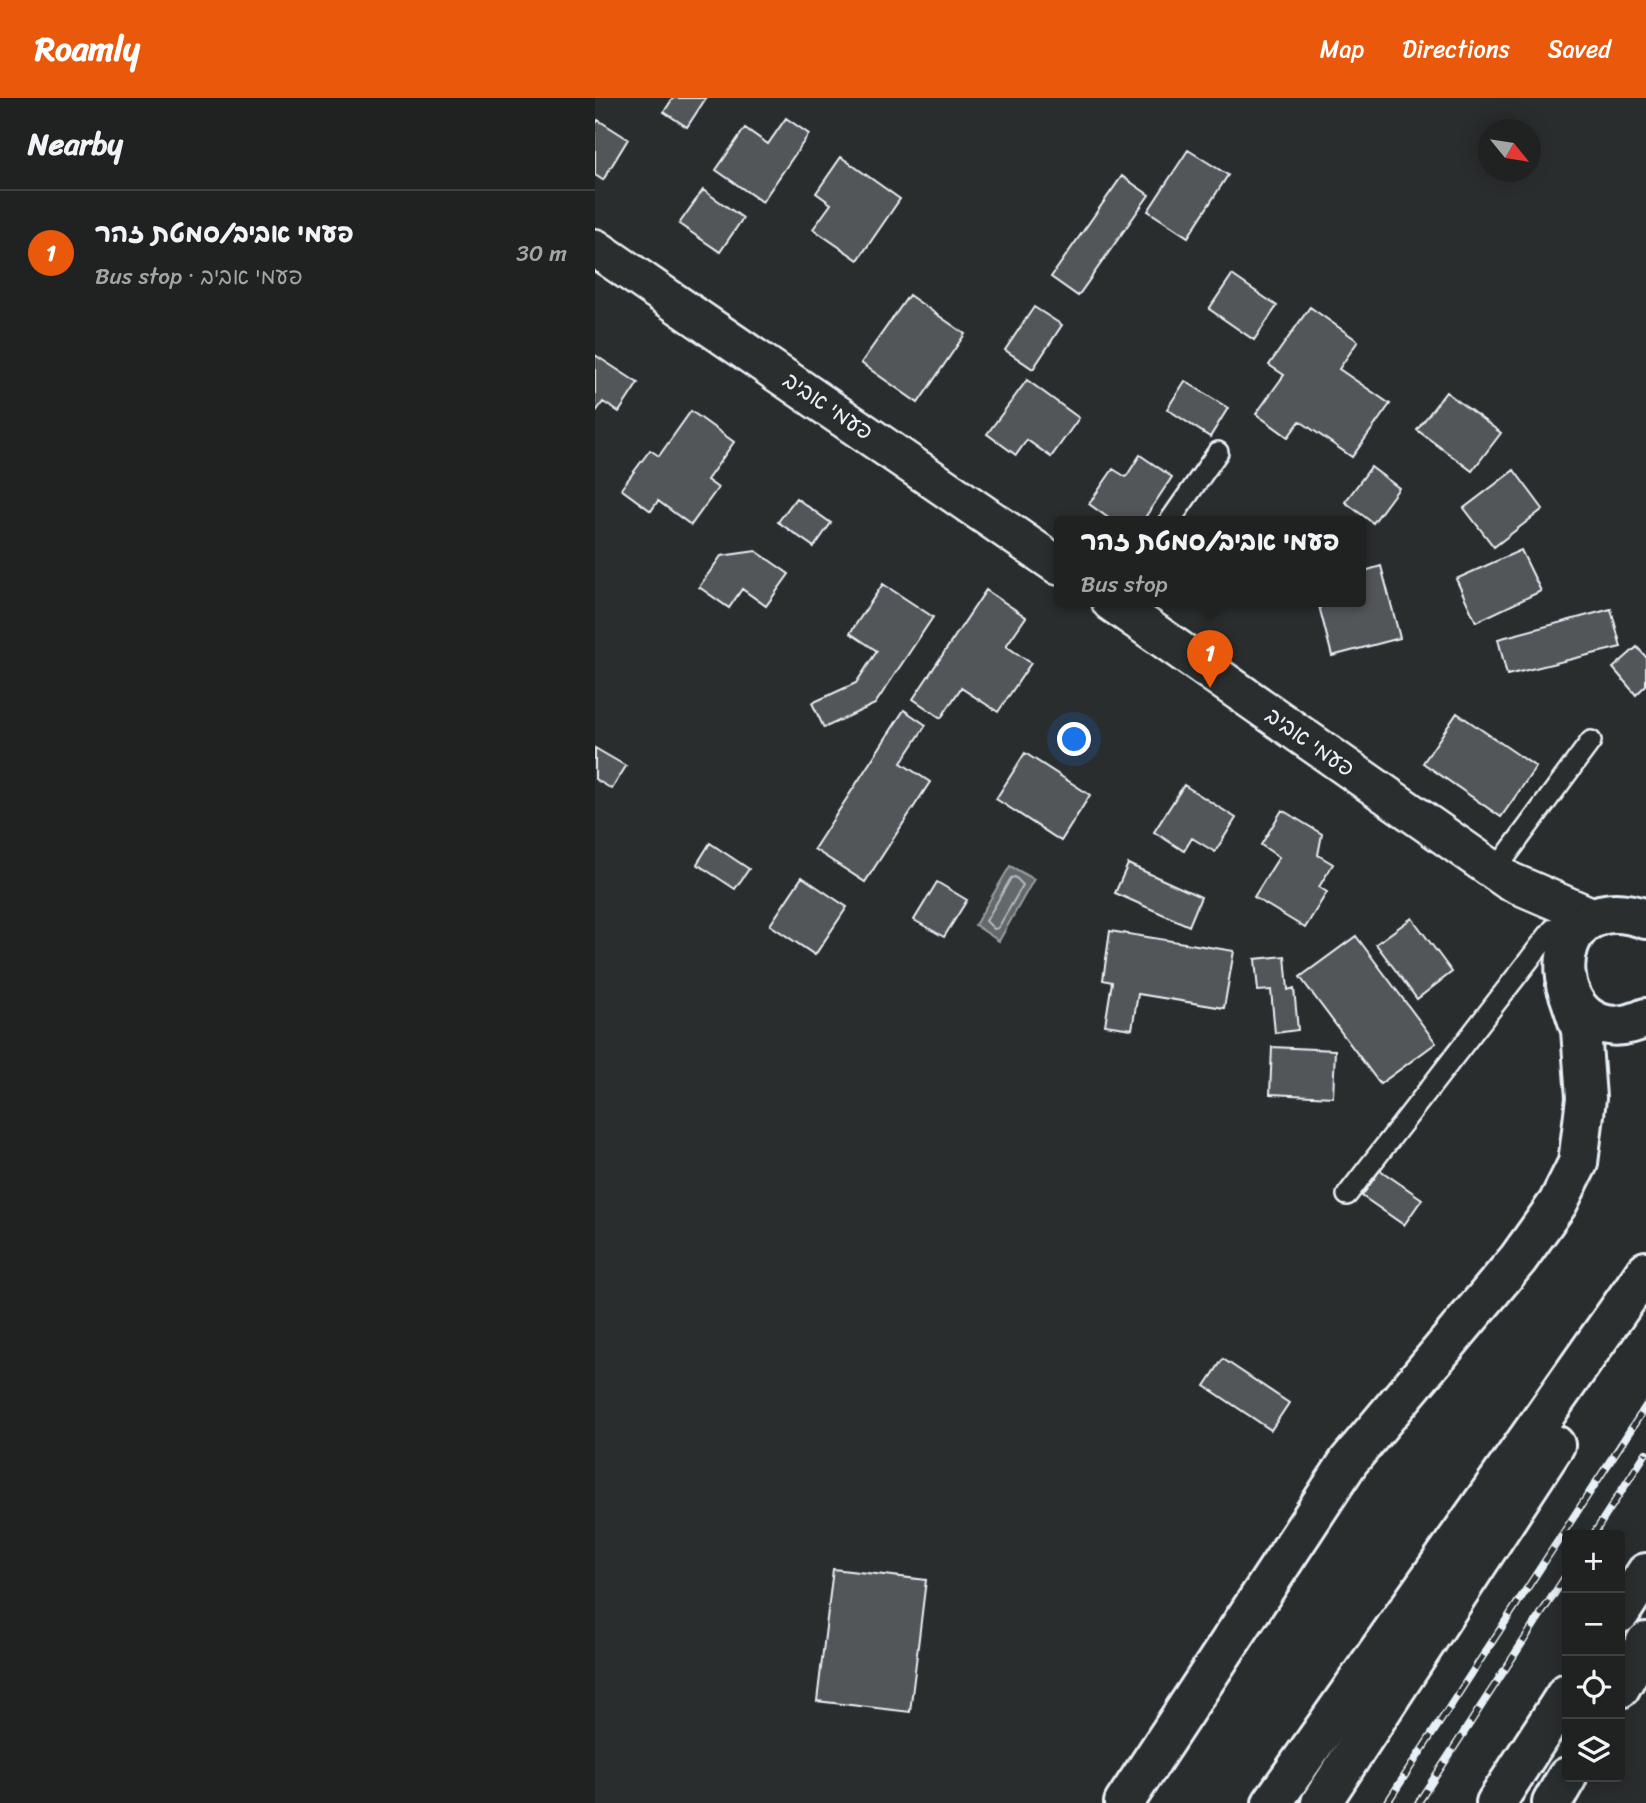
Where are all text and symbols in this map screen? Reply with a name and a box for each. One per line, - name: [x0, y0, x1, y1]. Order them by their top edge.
- text: Roamly: [35, 20, 140, 78]
- text: Map: [1320, 28, 1364, 70]
- text: Directions: [1402, 28, 1510, 70]
- text: Saved: [1548, 28, 1611, 70]
- text: Nearby: [28, 117, 123, 171]
- north arrow: [1478, 119, 1541, 182]
- text: פעמי אביב/סמטת זהר: [95, 210, 354, 256]
- text: 1: [46, 233, 56, 274]
- text: 30 m: [516, 233, 567, 274]
- text: Bus stop · פעמי אביב: [95, 256, 302, 297]
- street label: פעמי אביב: [774, 360, 882, 452]
- popup: [1054, 516, 1366, 607]
- text: פעמי אביב/סמטת זהר: [1081, 518, 1339, 564]
- text: Bus stop: [1081, 564, 1168, 605]
- pin: 1: [1187, 630, 1233, 688]
- street label: פעמי אביב: [1256, 696, 1364, 788]
- your location: [1057, 722, 1091, 756]
- map controls: [1562, 1530, 1625, 1782]
- button: +: [1562, 1530, 1625, 1593]
- button: −: [1562, 1593, 1625, 1656]
- button: locate: [1562, 1656, 1625, 1719]
- button: layers: [1562, 1719, 1625, 1782]

